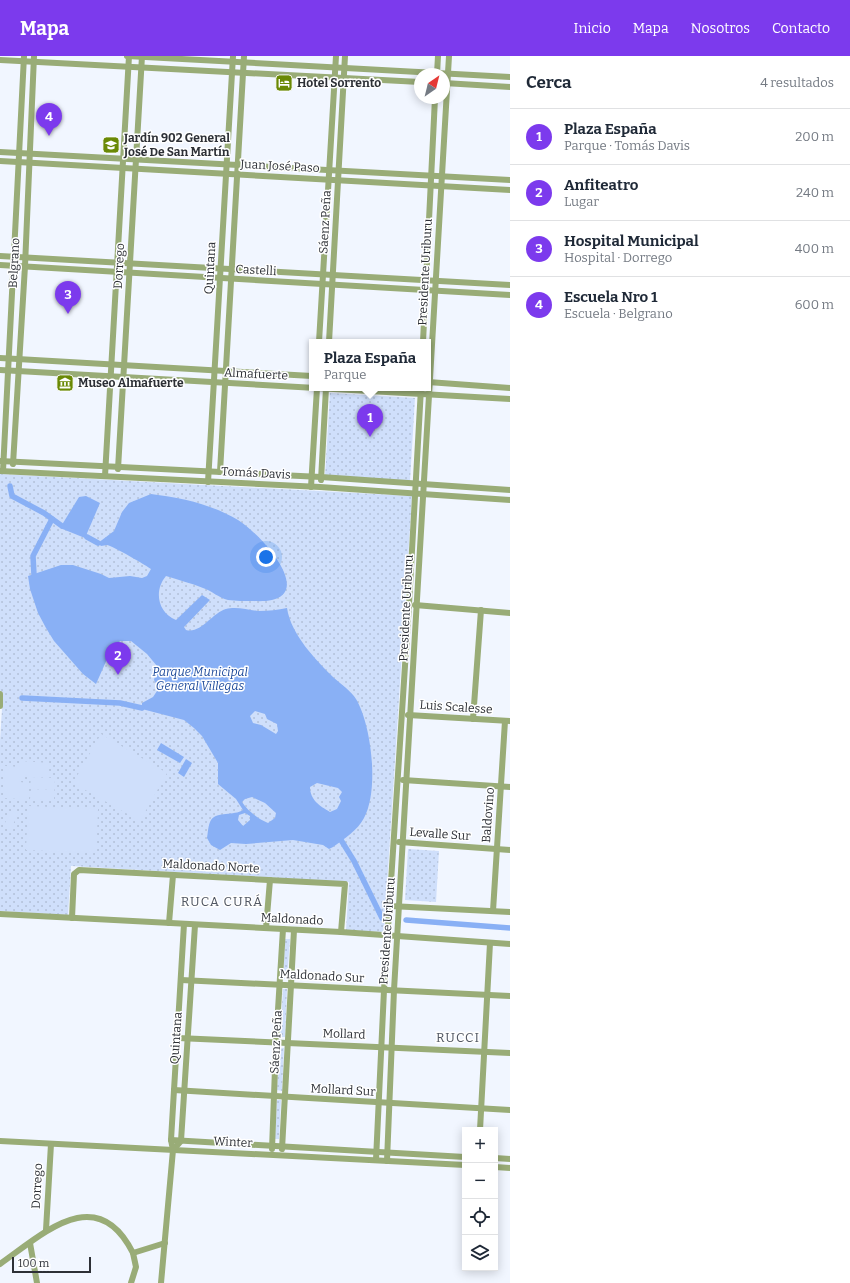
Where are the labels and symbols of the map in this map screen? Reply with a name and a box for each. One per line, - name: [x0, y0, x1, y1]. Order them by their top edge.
- north arrow: [414, 68, 450, 104]
- hotel icon: Hotel Sorrento: [274, 73, 294, 93]
- place label: Hotel Sorrento: [297, 76, 381, 90]
- pin: 4: [36, 103, 62, 136]
- place label: Jardín 902 General José De San Martín: [123, 131, 230, 159]
- school or university icon: Jardín 902 General José De San Martín: [101, 135, 121, 155]
- street label: Juan José Paso: [239, 157, 320, 175]
- street label: Sáenz Peña: [316, 189, 334, 254]
- street label: Presidente Uriburu: [415, 218, 435, 326]
- street label: Belgrano: [6, 237, 22, 288]
- street label: Quintana: [202, 241, 218, 295]
- street label: Dorrego: [111, 243, 127, 289]
- street label: Castelli: [235, 262, 277, 278]
- pin: 3: [55, 281, 81, 314]
- street label: Almafuerte: [224, 365, 288, 383]
- museum icon: Museo Almafuerte: [55, 373, 75, 393]
- place label: Museo Almafuerte: [78, 376, 184, 390]
- pin: 1: [357, 404, 383, 437]
- street label: Tomás Davis: [221, 464, 291, 482]
- your location: [256, 547, 276, 567]
- street label: Presidente Uriburu: [396, 554, 416, 662]
- pin: 2: [105, 642, 131, 675]
- park label: Parque Municipal General Villegas: [152, 665, 248, 693]
- street label: Luis Scalesse: [419, 697, 493, 717]
- street label: Baldovino: [479, 787, 497, 843]
- street label: Levalle Sur: [409, 825, 472, 843]
- street label: Maldonado Norte: [162, 856, 260, 876]
- street label: Presidente Uriburu: [376, 877, 398, 985]
- district label: RUCA CURÁ: [181, 894, 263, 909]
- street label: Maldonado: [260, 910, 324, 928]
- street label: Maldonado Sur: [279, 967, 365, 985]
- street label: Sáenz Peña: [267, 1009, 285, 1074]
- street label: Quintana: [167, 1011, 185, 1065]
- street label: Mollard: [322, 1026, 366, 1042]
- district label: RUCCI: [436, 1030, 480, 1045]
- street label: Mollard Sur: [310, 1081, 377, 1099]
- street label: Winter: [213, 1134, 254, 1150]
- street label: Dorrego: [29, 1163, 45, 1209]
- scale bar: [12, 1255, 91, 1274]

